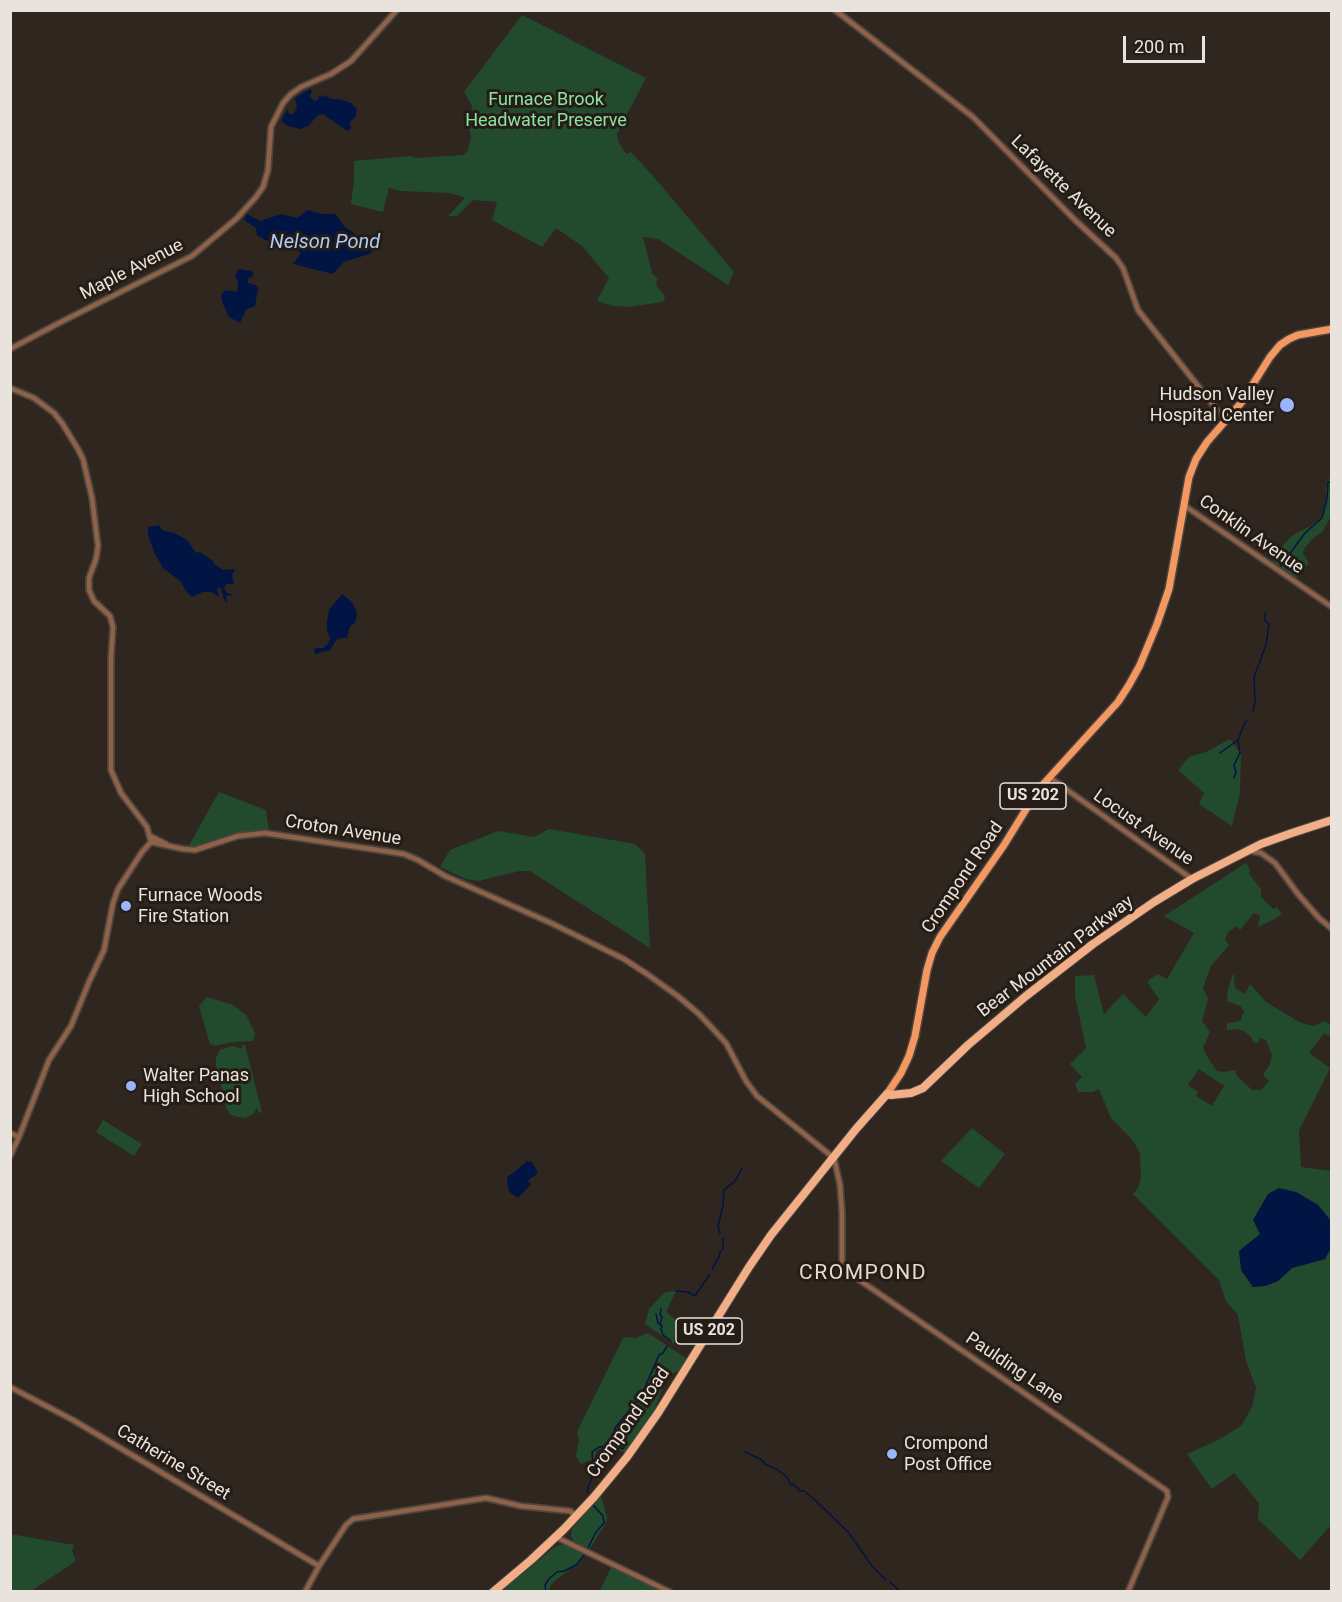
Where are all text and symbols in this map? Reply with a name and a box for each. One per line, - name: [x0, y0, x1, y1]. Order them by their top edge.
- scale bar: [1126, 24, 1208, 62]
- text: 200 m: [1134, 36, 1185, 57]
- park label: Furnace Brook Headwater Preserve: [465, 89, 627, 132]
- street label: Lafayette Avenue: [1006, 131, 1120, 243]
- water label: Nelson Pond: [270, 231, 380, 255]
- street label: Maple Avenue: [77, 235, 187, 305]
- place label: Hudson Valley Hospital Center: [1150, 384, 1274, 426]
- marker: Hudson Valley Hospital Center: [1278, 396, 1296, 414]
- street label: Conklin Avenue: [1194, 491, 1308, 579]
- road number: US 202: [1000, 783, 1066, 809]
- street label: Locust Avenue: [1089, 785, 1197, 871]
- street label: Croton Avenue: [283, 811, 403, 851]
- street label: Crompond Road: [918, 818, 1008, 938]
- place label: Furnace Woods Fire Station: [138, 885, 263, 928]
- street label: Bear Mountain Parkway: [974, 891, 1138, 1023]
- marker: Furnace Woods Fire Station: [119, 899, 133, 913]
- place label: Walter Panas High School: [143, 1065, 249, 1108]
- marker: Walter Panas High School: [124, 1079, 138, 1093]
- district label: CROMPOND: [799, 1261, 927, 1287]
- road number: US 202: [676, 1318, 742, 1344]
- street label: Paulding Lane: [961, 1328, 1067, 1410]
- street label: Crompond Road: [583, 1364, 675, 1482]
- street label: Catherine Street: [112, 1421, 234, 1505]
- place label: Crompond Post Office: [904, 1433, 992, 1476]
- marker: Crompond Post Office: [885, 1447, 899, 1461]

